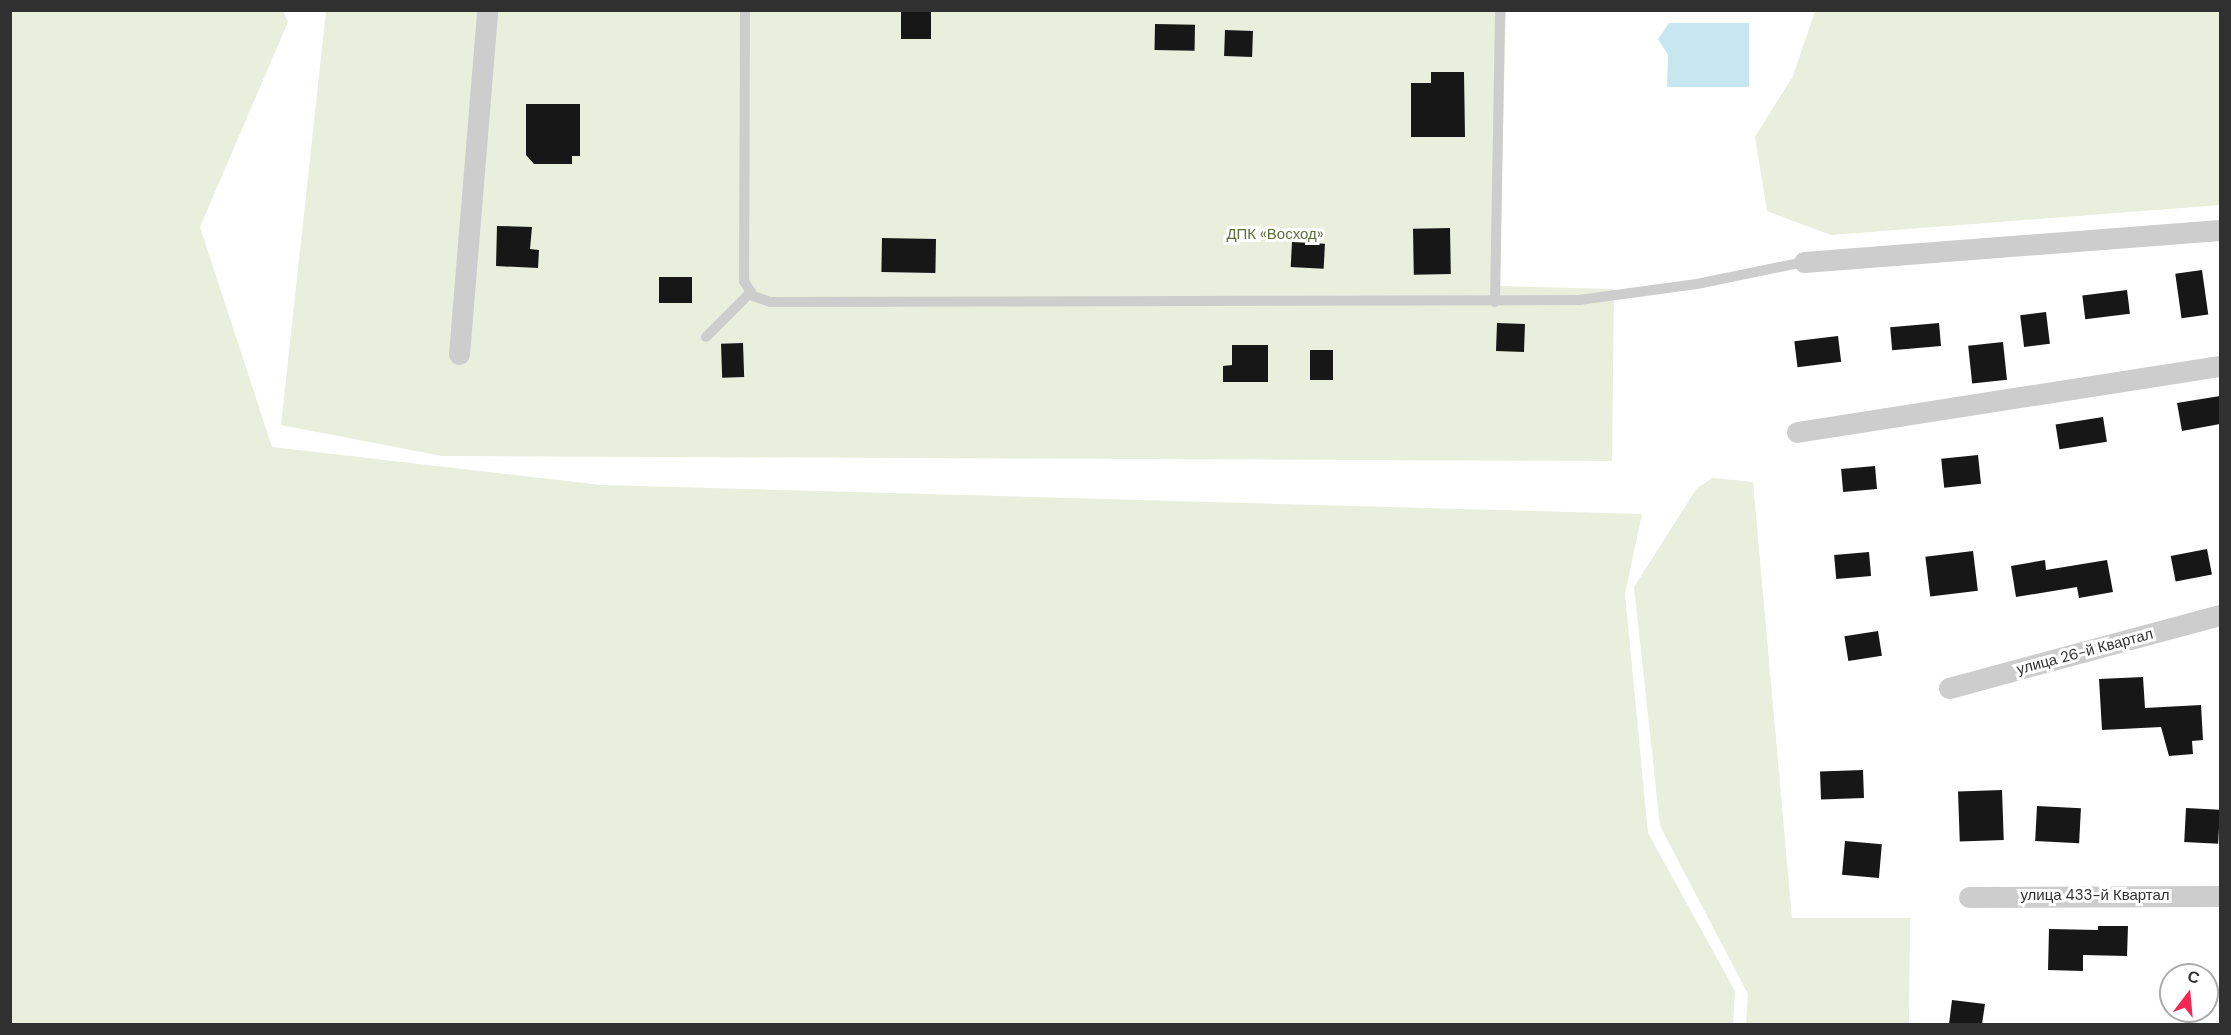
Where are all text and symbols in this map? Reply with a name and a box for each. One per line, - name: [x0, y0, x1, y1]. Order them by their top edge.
- park label: ДПК «Восход»: [1226, 226, 1324, 244]
- street label: улица 26-й Квартал: [2015, 625, 2155, 679]
- street label: улица 433-й Квартал: [2020, 887, 2170, 905]
- north arrow: [2159, 963, 2219, 1023]
- text: С: [2185, 965, 2202, 989]

